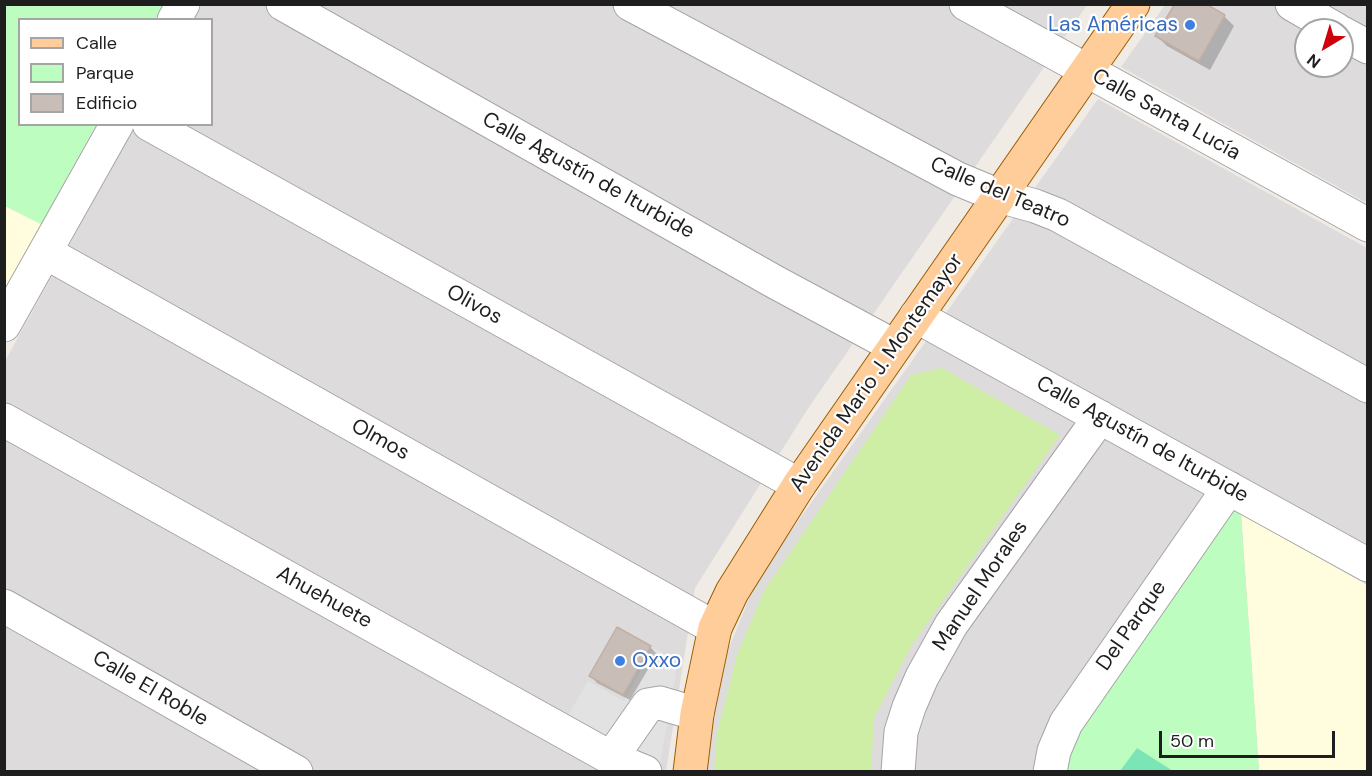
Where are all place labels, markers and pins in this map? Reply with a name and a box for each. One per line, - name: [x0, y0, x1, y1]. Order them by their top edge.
- place label: Las Américas: [1048, 12, 1178, 38]
- marker: Las Américas: [1183, 18, 1197, 32]
- place label: Oxxo: [632, 648, 681, 674]
- marker: Oxxo: [613, 654, 627, 668]

